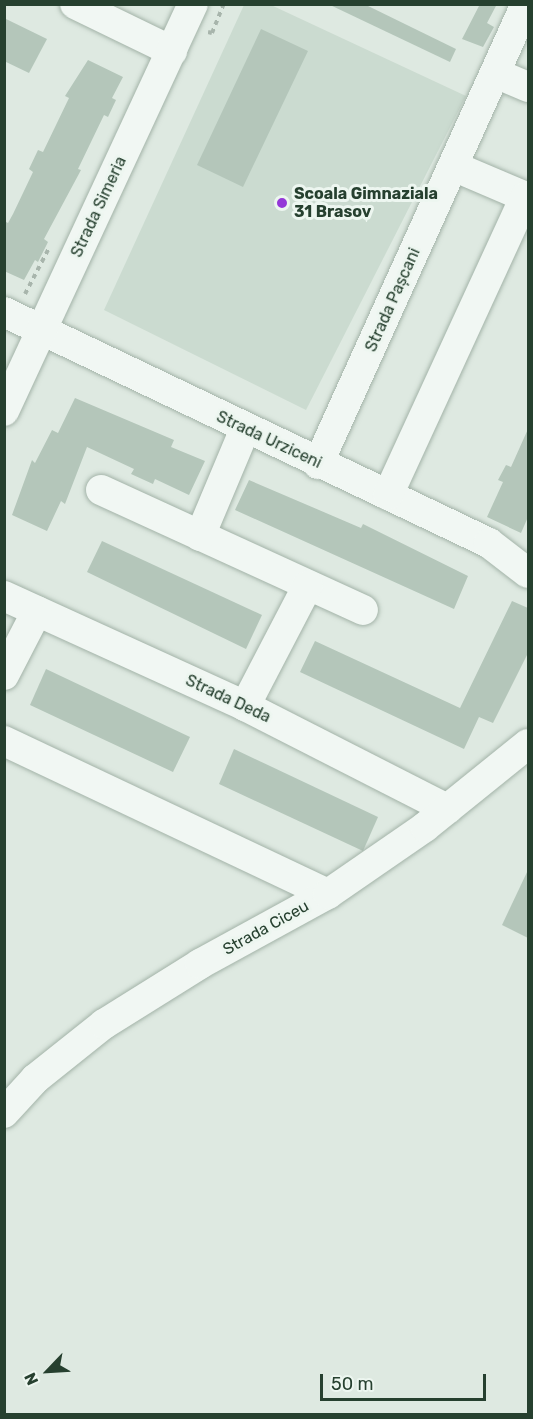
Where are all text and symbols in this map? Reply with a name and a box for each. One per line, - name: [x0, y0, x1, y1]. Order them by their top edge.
- street label: Strada Simeria: [67, 154, 131, 260]
- place label: Scoala Gimnaziala 31 Brasov: [294, 184, 438, 222]
- marker: Scoala Gimnaziala 31 Brasov: [275, 196, 289, 210]
- street label: Strada Pașcani: [362, 245, 424, 355]
- street label: Strada Urziceni: [213, 407, 325, 473]
- street label: Strada Deda: [182, 671, 274, 727]
- street label: Strada Ciceu: [220, 897, 312, 959]
- north arrow: [18, 1341, 78, 1401]
- scale bar: [323, 1362, 490, 1400]
- text: N: [20, 1370, 42, 1388]
- text: 50 m: [331, 1373, 374, 1395]

